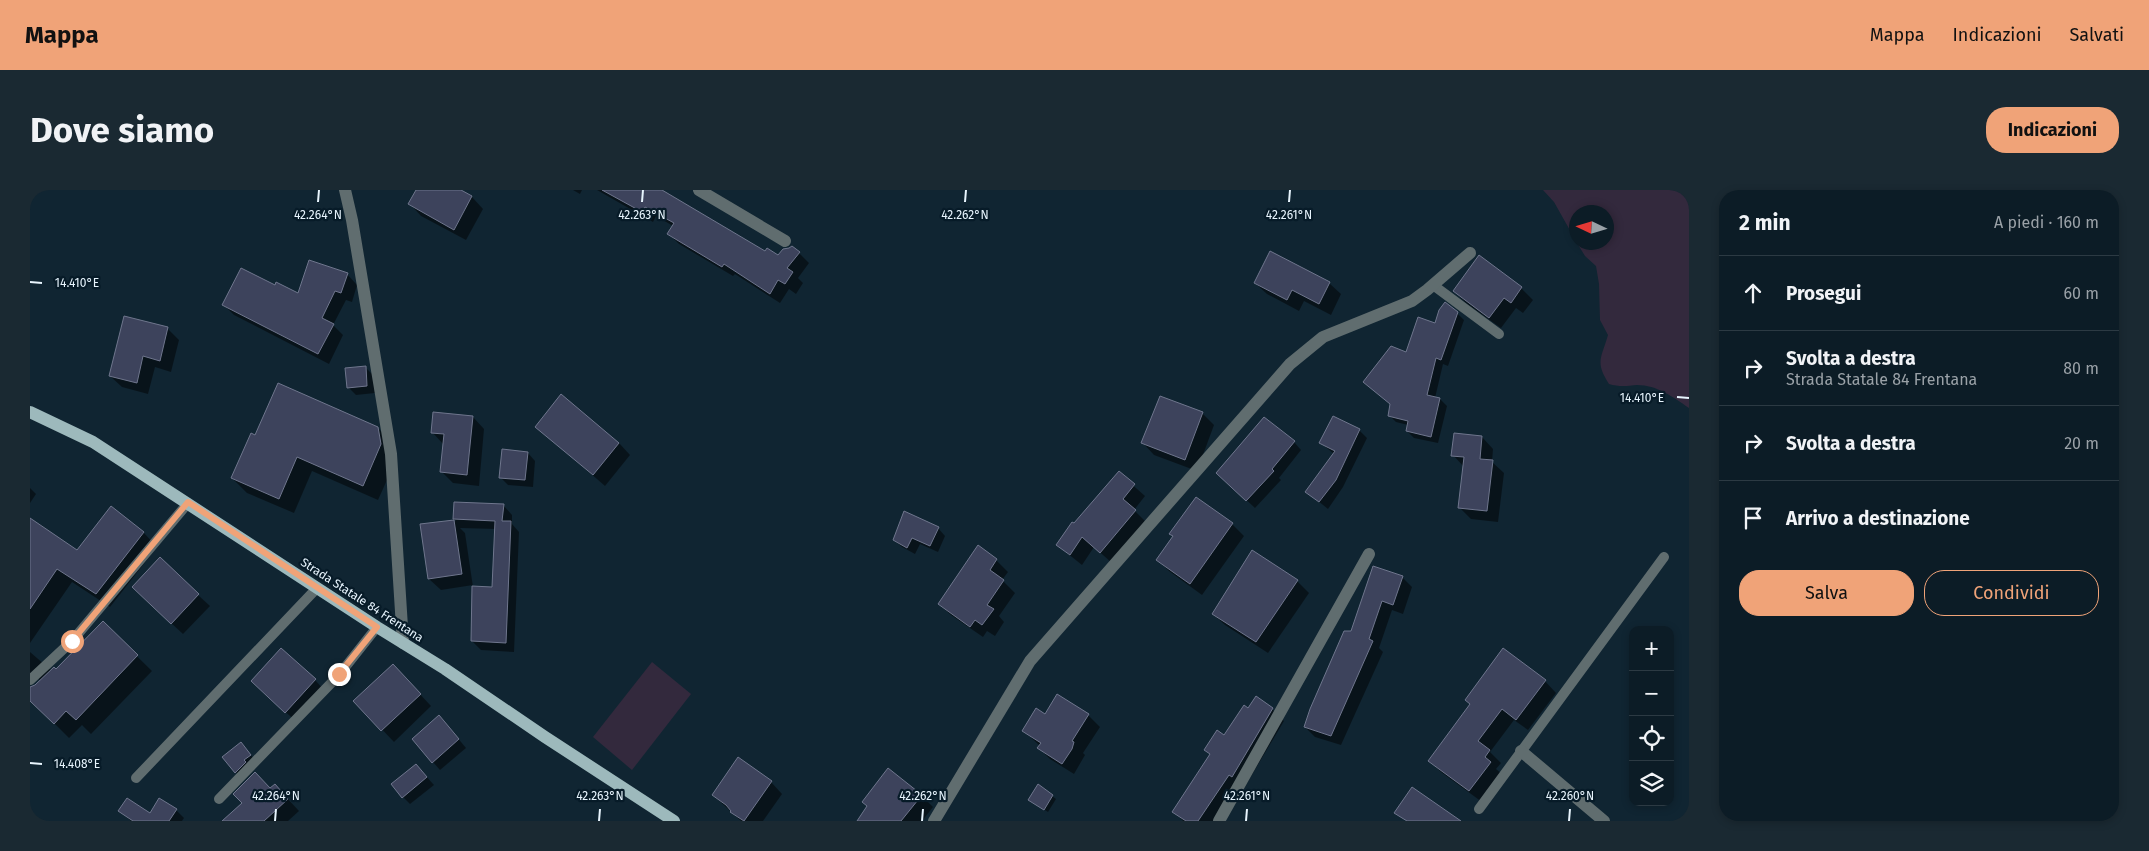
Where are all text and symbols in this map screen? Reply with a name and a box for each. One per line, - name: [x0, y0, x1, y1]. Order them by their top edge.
- text: Mappa: [25, 21, 99, 49]
- text: Mappa: [1870, 24, 1925, 46]
- text: Indicazioni: [1953, 24, 2042, 46]
- text: Salvati: [2070, 24, 2124, 46]
- button: Indicazioni: [1986, 107, 2119, 153]
- text: Dove siamo: [30, 109, 214, 151]
- north arrow: [1569, 205, 1614, 250]
- text: 42.264°N: [294, 208, 342, 222]
- text: 42.263°N: [618, 208, 666, 222]
- text: 42.262°N: [941, 208, 989, 222]
- text: 42.261°N: [1266, 208, 1312, 222]
- text: 2 min: [1739, 210, 1791, 236]
- text: A piedi · 160 m: [1994, 213, 2099, 232]
- text: 14.410°E: [55, 276, 99, 290]
- icon: ahead: [1739, 279, 1767, 307]
- text: Prosegui: [1786, 282, 1861, 305]
- text: 60 m: [2064, 284, 2099, 303]
- text: Svolta a destra: [1786, 347, 1916, 370]
- icon: right: [1739, 354, 1767, 382]
- text: 80 m: [2063, 359, 2099, 378]
- text: Strada Statale 84 Frentana: [1786, 370, 1977, 389]
- text: 14.410°E: [1620, 391, 1664, 405]
- icon: right: [1739, 429, 1767, 457]
- text: Svolta a destra: [1786, 432, 1916, 455]
- text: 20 m: [2064, 434, 2099, 453]
- icon: arrive: [1739, 504, 1767, 532]
- text: Arrivo a destinazione: [1786, 507, 1970, 530]
- street label: Strada Statale 84 Frentana: [298, 555, 426, 645]
- button: Salva: [1739, 570, 1914, 616]
- button: Condividi: [1924, 570, 2099, 616]
- map controls: [1629, 626, 1674, 806]
- button: +: [1629, 626, 1674, 671]
- route start: [61, 630, 84, 653]
- route end: [328, 663, 351, 686]
- button: −: [1629, 671, 1674, 716]
- button: locate: [1629, 716, 1674, 761]
- text: 14.408°E: [54, 757, 100, 771]
- button: layers: [1629, 761, 1674, 806]
- text: 42.264°N: [252, 789, 300, 803]
- text: 42.263°N: [576, 789, 624, 803]
- text: 42.262°N: [899, 789, 947, 803]
- text: 42.261°N: [1224, 789, 1270, 803]
- text: 42.260°N: [1546, 789, 1594, 803]

